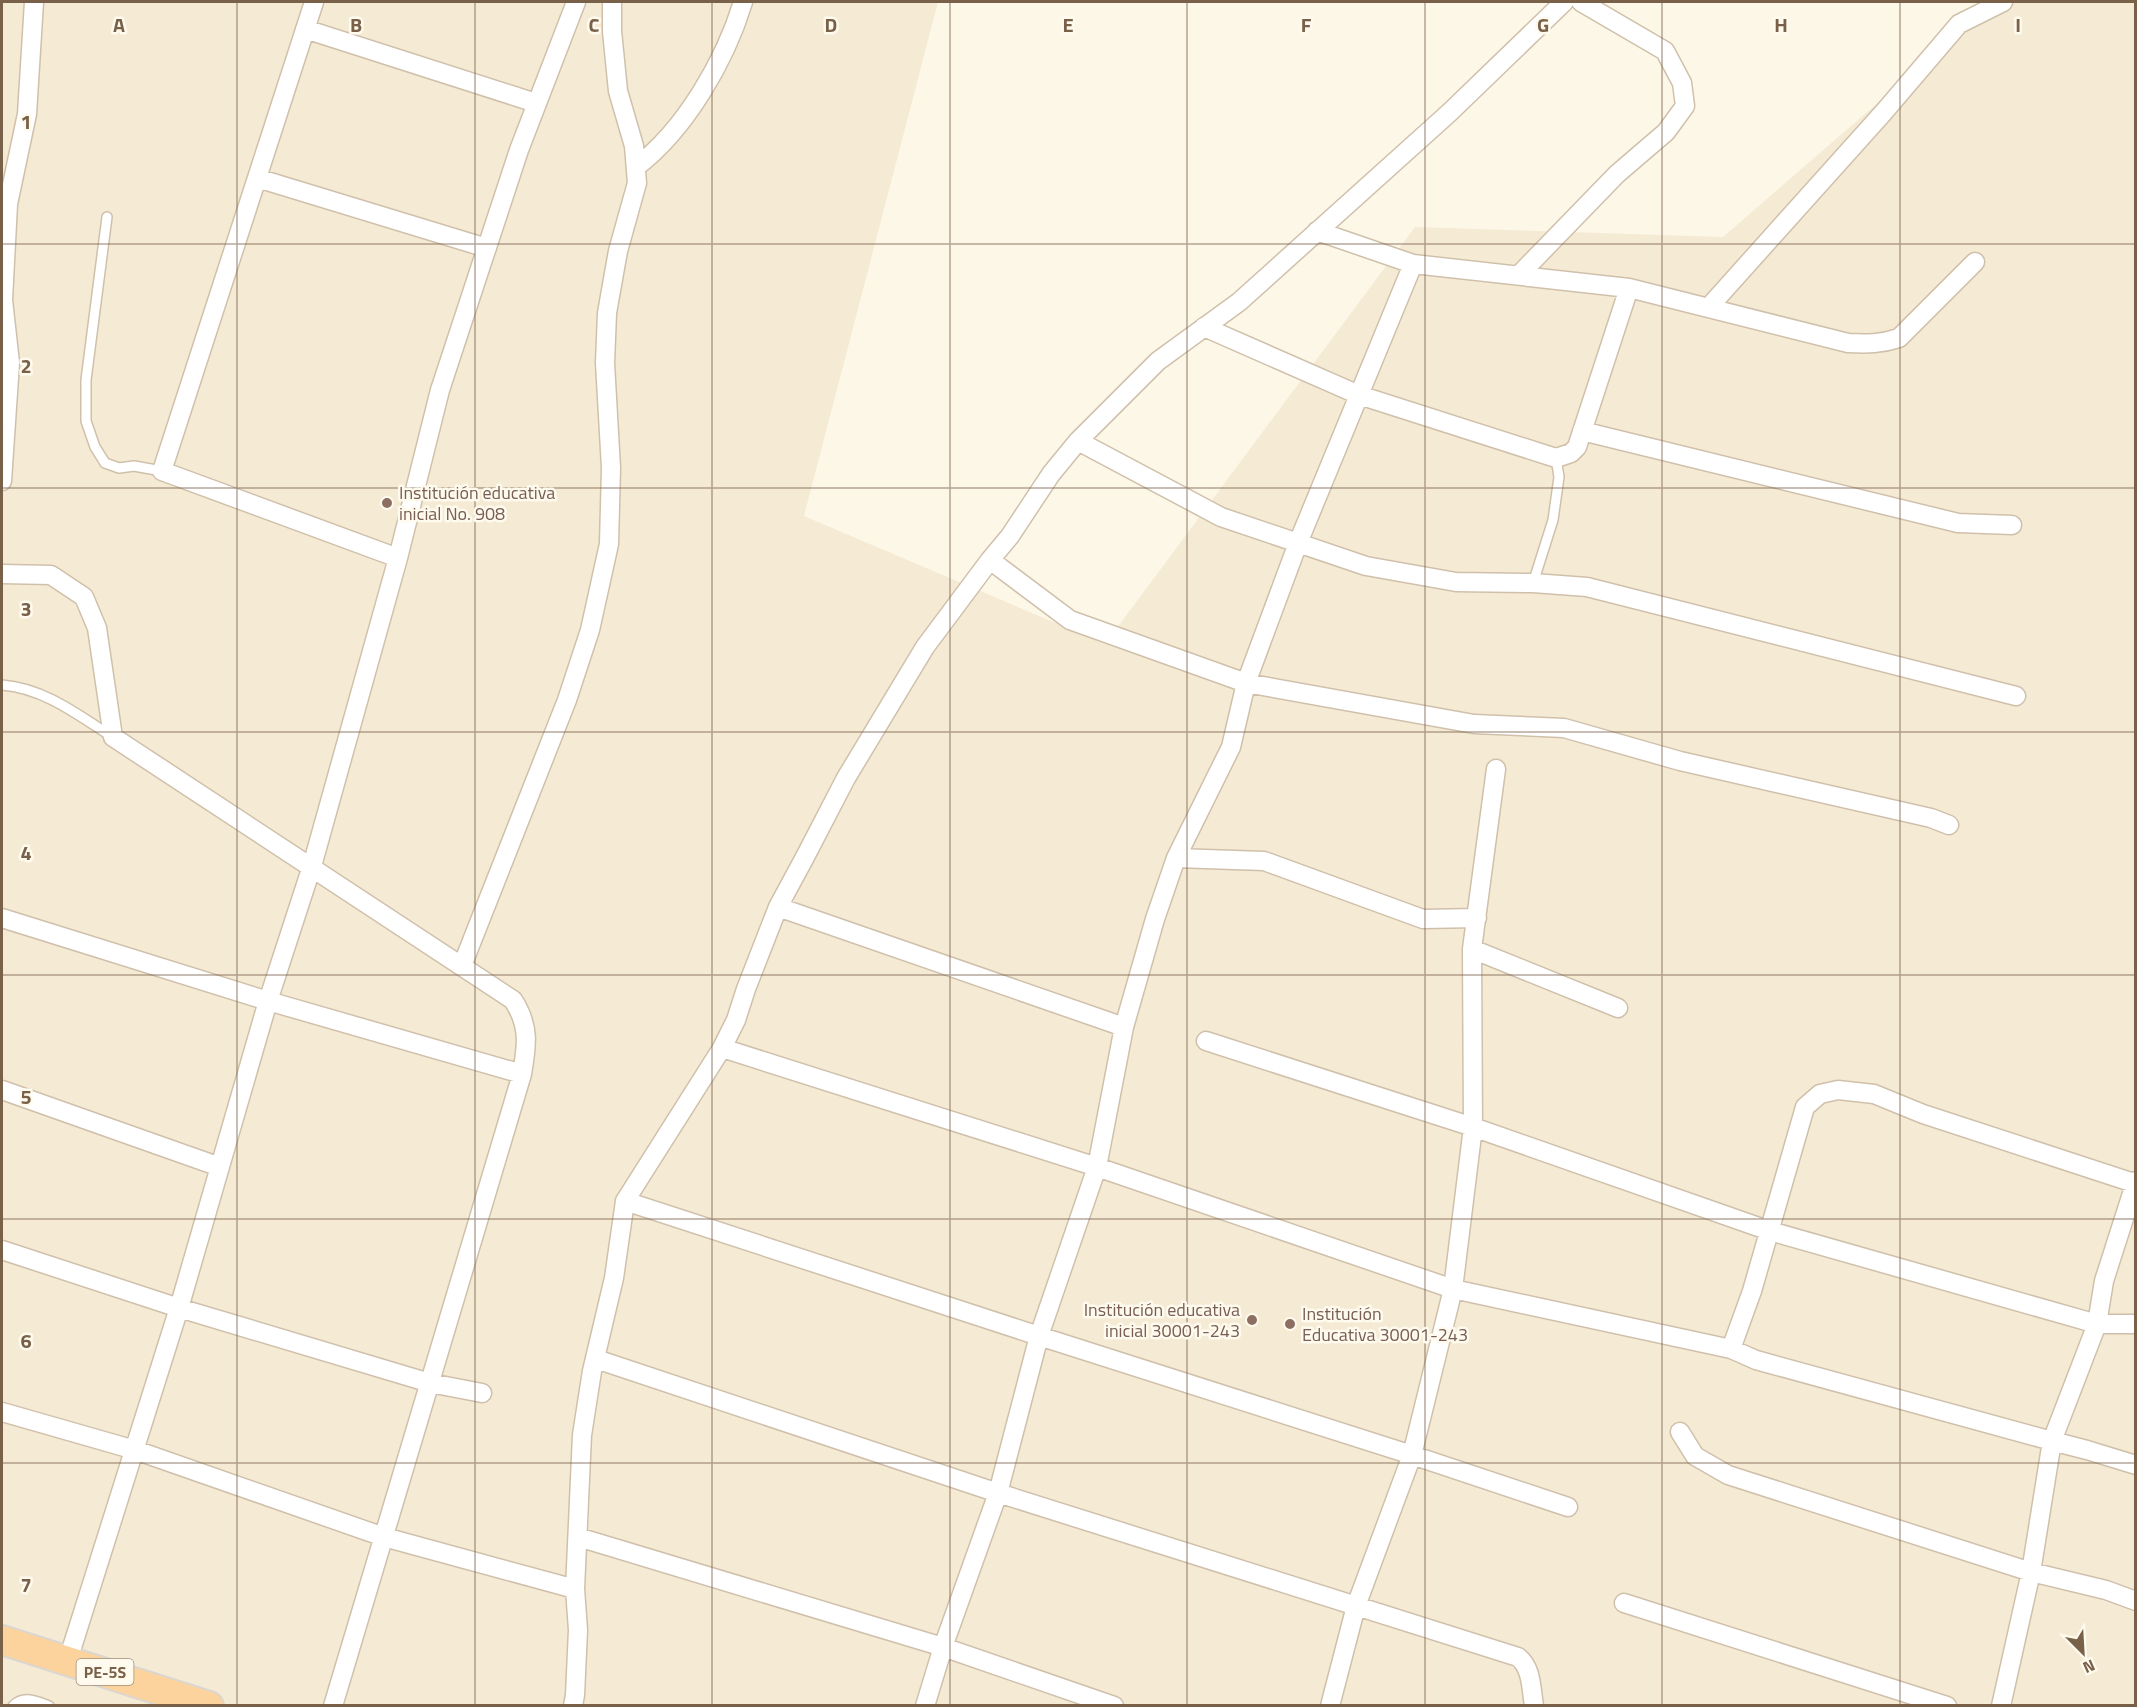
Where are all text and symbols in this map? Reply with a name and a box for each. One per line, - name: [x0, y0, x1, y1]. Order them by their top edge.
- text: A: [113, 9, 125, 40]
- text: B: [350, 9, 362, 40]
- text: C: [589, 9, 600, 40]
- text: D: [825, 9, 837, 40]
- text: E: [1062, 9, 1074, 40]
- text: F: [1301, 9, 1312, 40]
- text: G: [1537, 9, 1549, 40]
- text: H: [1774, 9, 1788, 40]
- text: I: [2015, 9, 2021, 40]
- text: 1: [20, 106, 32, 137]
- text: 2: [20, 350, 32, 381]
- place label: Institución educativa inicial No. 908: [399, 479, 555, 527]
- marker: Institución educativa inicial No. 908: [380, 496, 394, 510]
- text: 3: [20, 593, 32, 624]
- text: 4: [20, 837, 32, 868]
- text: 5: [20, 1081, 32, 1112]
- place label: Institución educativa inicial 30001-243: [1084, 1296, 1240, 1344]
- place label: Institución Educativa 30001-243: [1302, 1300, 1468, 1348]
- marker: Institución educativa inicial 30001-243: [1245, 1313, 1259, 1327]
- marker: Institución Educativa 30001-243: [1283, 1317, 1297, 1331]
- text: 6: [20, 1325, 32, 1356]
- text: 7: [20, 1569, 32, 1600]
- north arrow: [2053, 1623, 2113, 1683]
- text: N: [2079, 1653, 2099, 1680]
- road number: PE-5S: [76, 1659, 134, 1685]

